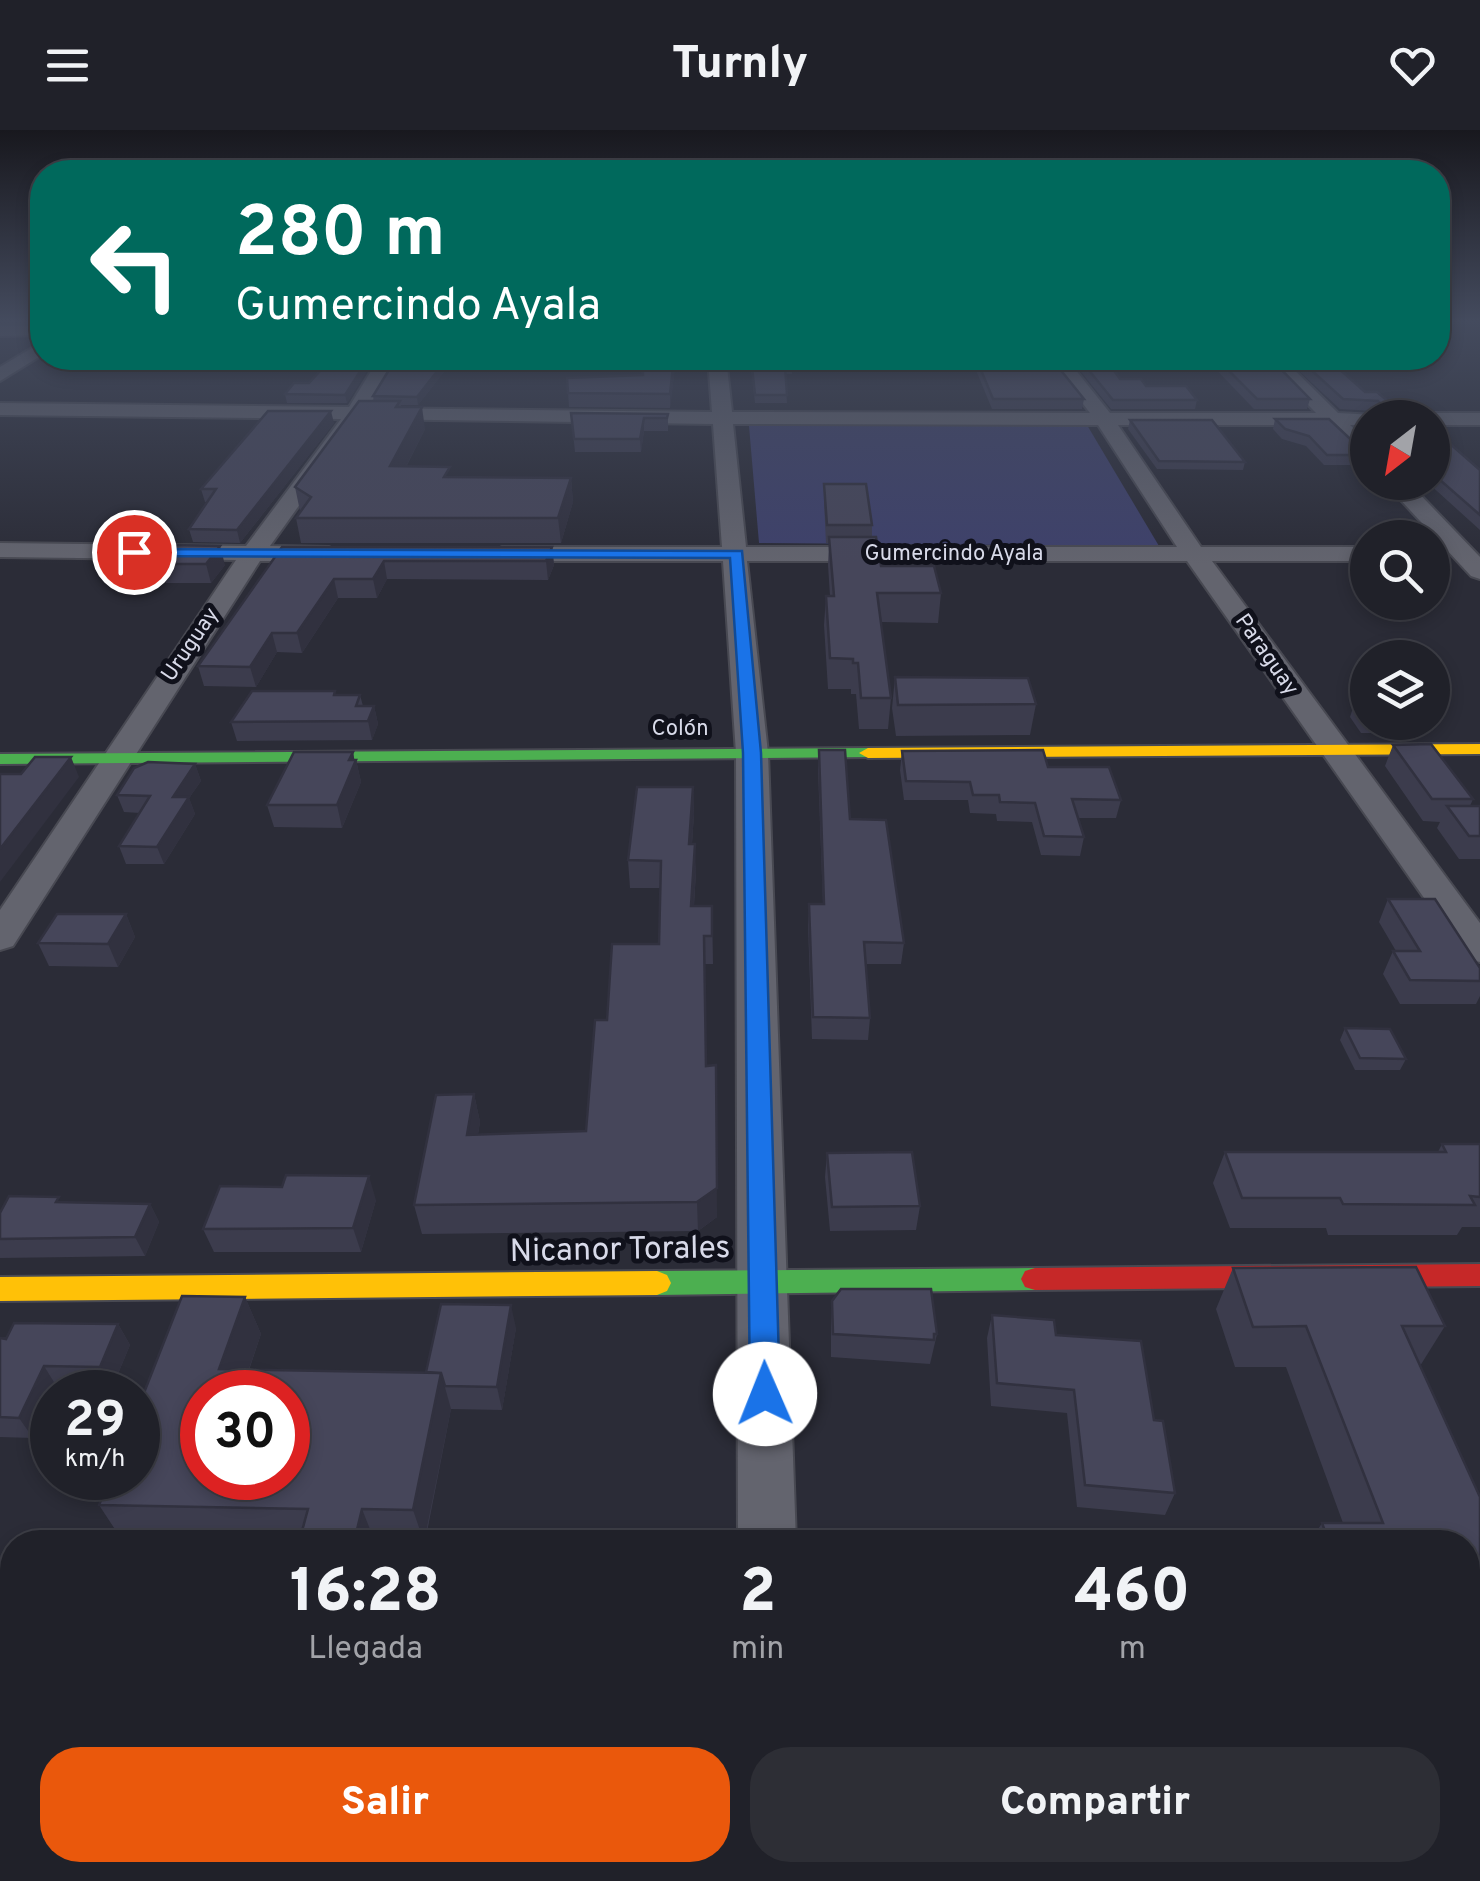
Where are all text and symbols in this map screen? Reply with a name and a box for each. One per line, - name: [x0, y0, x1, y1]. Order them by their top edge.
- text: Turnly: [672, 37, 808, 94]
- icon: menu: [40, 38, 95, 93]
- icon: heart: [1385, 38, 1440, 93]
- text: 280 m: [235, 192, 446, 281]
- icon: left: [70, 200, 200, 330]
- text: Gumercindo Ayala: [235, 279, 601, 336]
- north arrow: [1350, 400, 1450, 500]
- map controls: [1350, 400, 1450, 740]
- pin: [92, 510, 177, 595]
- button: search: [1350, 520, 1450, 620]
- icon: arrive: [107, 525, 162, 580]
- street label: Gumercindo Ayala: [865, 541, 1043, 568]
- street label: Uruguay: [156, 603, 226, 687]
- street label: Paraguay: [1228, 609, 1304, 701]
- button: layers: [1350, 640, 1450, 740]
- street label: Colón: [651, 716, 709, 743]
- street label: Nicanor Torales: [509, 1229, 731, 1273]
- position arrow: [713, 1342, 817, 1446]
- speed limit sign: 30: [180, 1370, 310, 1500]
- text: 29: [64, 1391, 126, 1454]
- text: km/h: [65, 1444, 125, 1476]
- text: 16:28: [290, 1557, 441, 1633]
- text: 2: [739, 1557, 776, 1633]
- text: 460: [1074, 1557, 1190, 1633]
- text: Llegada: [308, 1630, 423, 1670]
- text: min: [731, 1630, 784, 1670]
- text: m: [1119, 1630, 1146, 1670]
- button: Salir: [40, 1747, 730, 1862]
- button: Compartir: [750, 1747, 1440, 1862]

